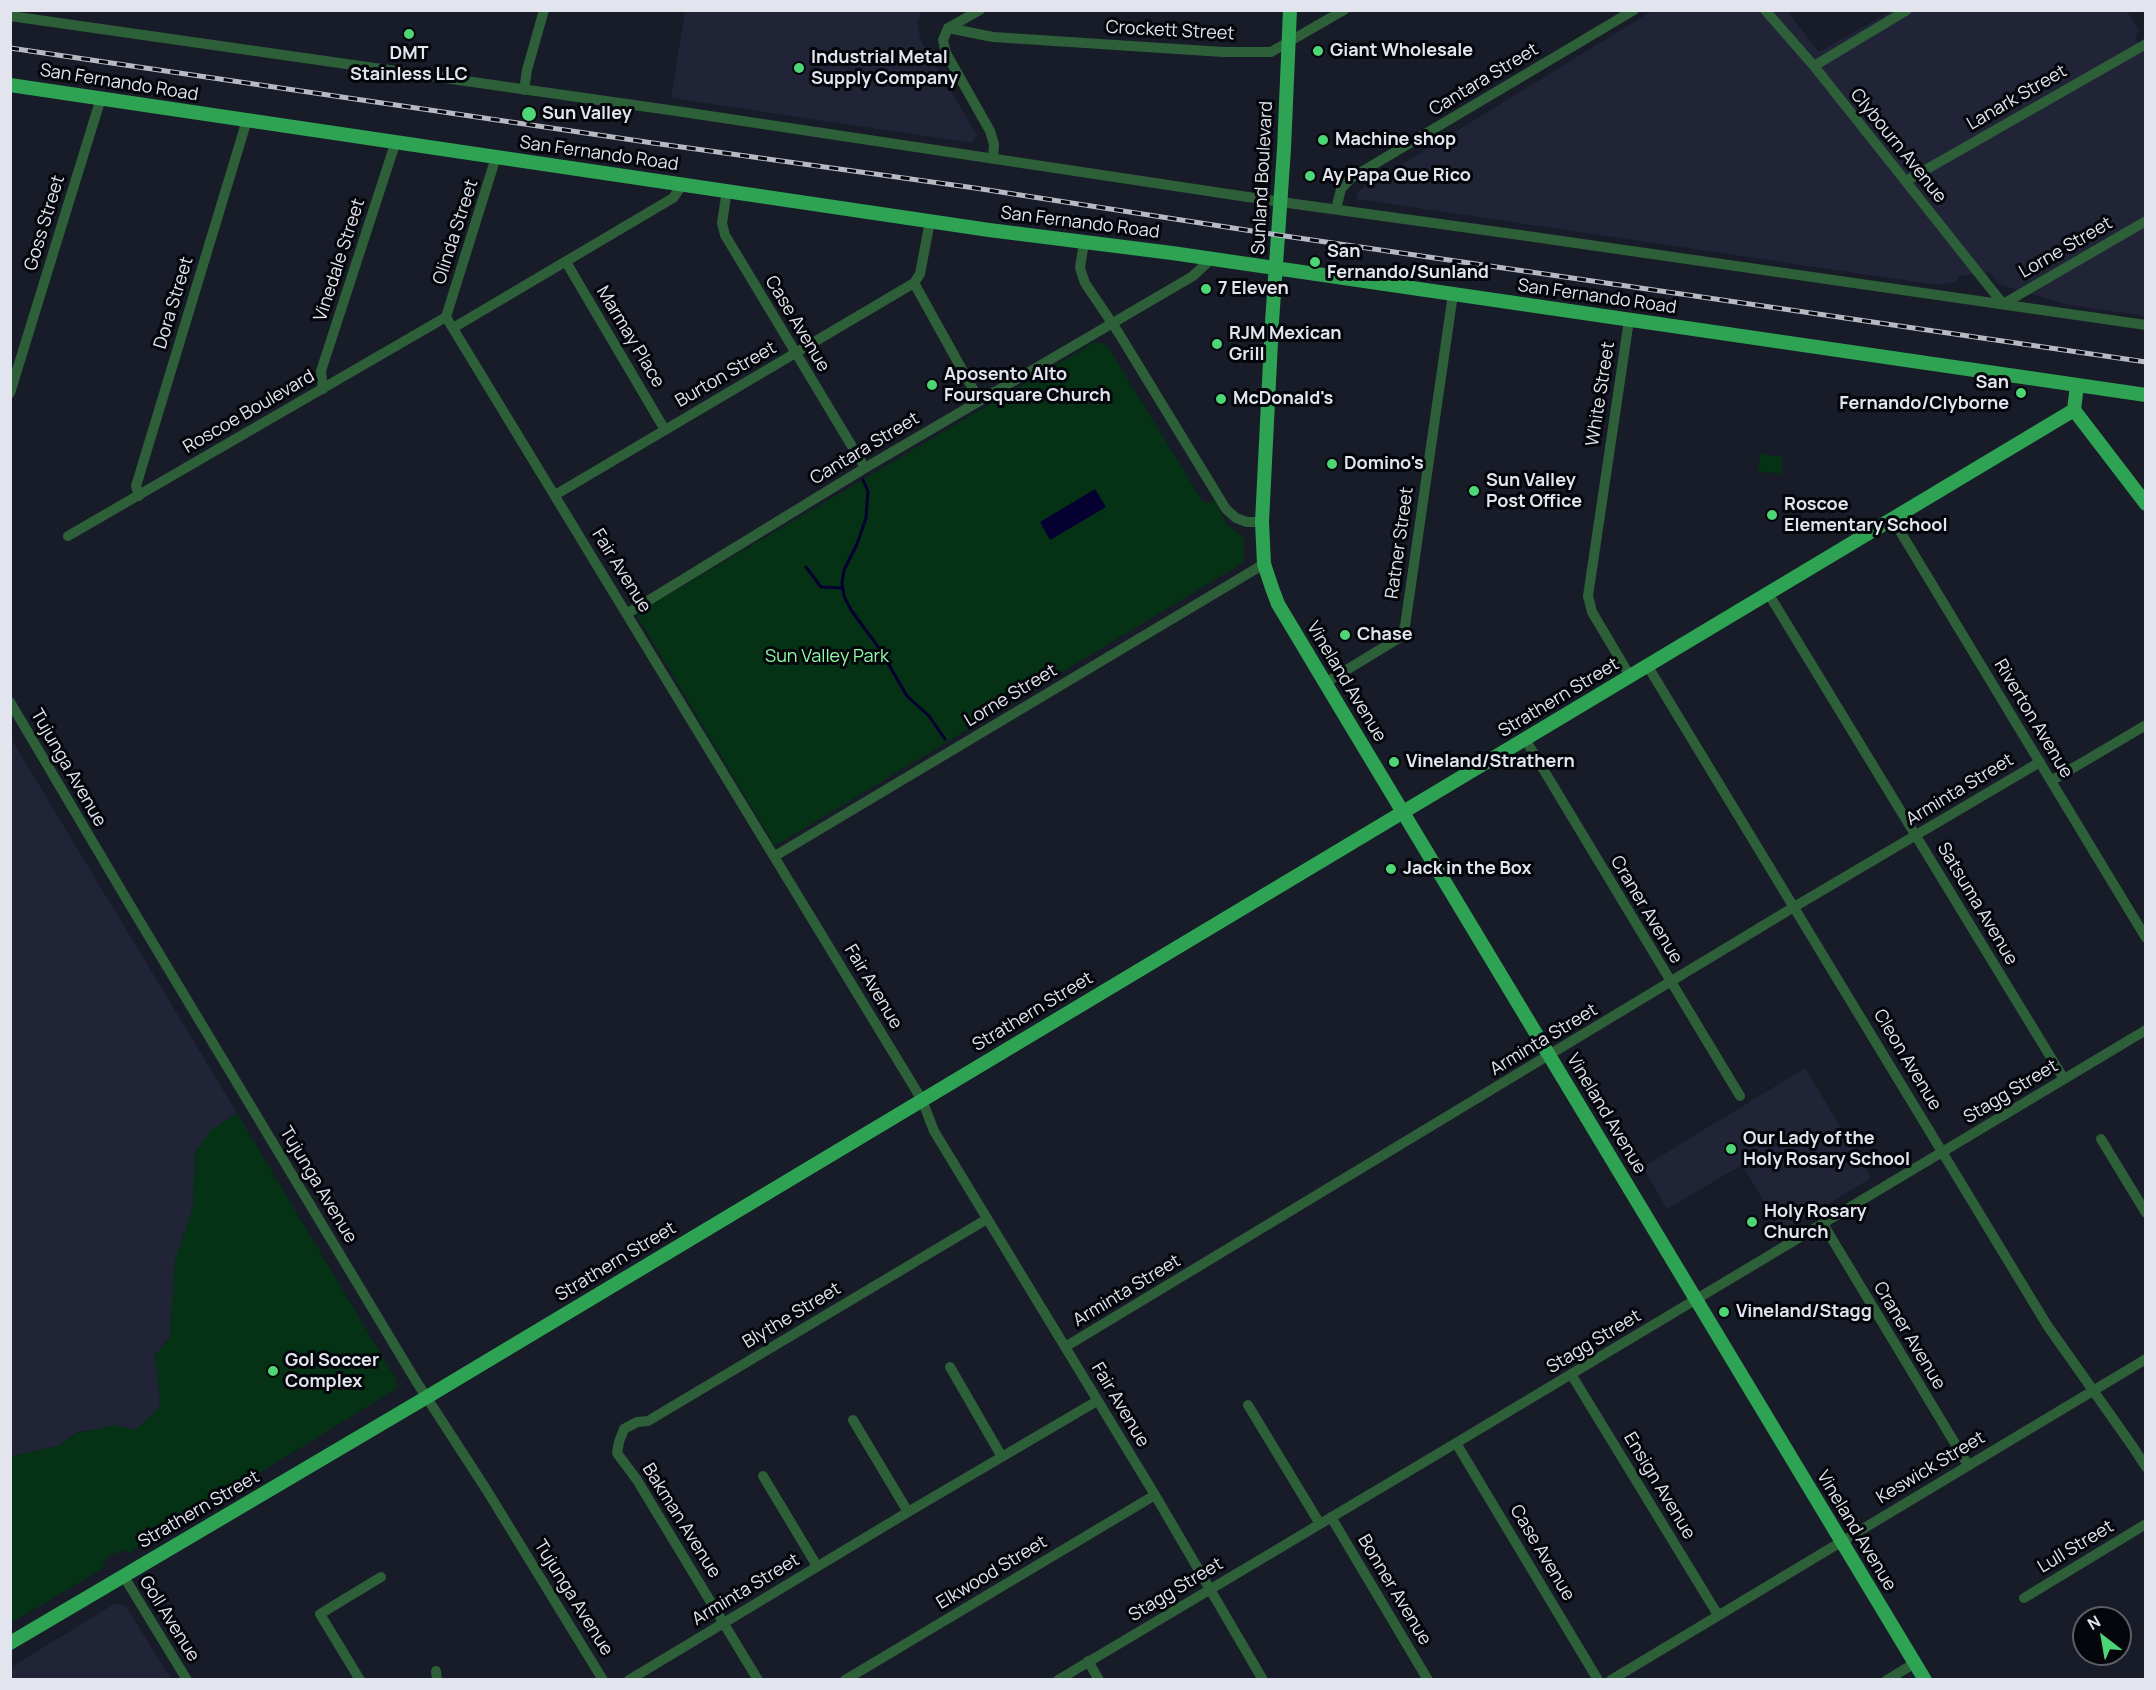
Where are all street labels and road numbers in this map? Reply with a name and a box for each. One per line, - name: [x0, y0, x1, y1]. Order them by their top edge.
- street label: Crockett Street: [1105, 17, 1235, 45]
- street label: Cantara Street: [1426, 39, 1542, 121]
- street label: San Fernando Road: [38, 60, 200, 106]
- street label: Lanark Street: [1963, 61, 2071, 135]
- street label: Clybourn Avenue: [1845, 84, 1951, 208]
- street label: Sunland Boulevard: [1248, 101, 1278, 255]
- street label: San Fernando Road: [518, 132, 680, 176]
- street label: Goss Street: [20, 173, 70, 273]
- street label: Olinda Street: [429, 177, 483, 287]
- street label: Vinedale Street: [310, 196, 370, 324]
- street label: San Fernando Road: [999, 203, 1161, 243]
- street label: Lorne Street: [2016, 213, 2116, 283]
- street label: Dora Street: [150, 254, 198, 352]
- street label: Case Avenue: [760, 272, 834, 376]
- street label: San Fernando Road: [1516, 275, 1678, 319]
- street label: Marmay Place: [591, 282, 669, 392]
- street label: Burton Street: [672, 337, 780, 413]
- street label: White Street: [1582, 340, 1620, 448]
- street label: Roscoe Boulevard: [179, 366, 319, 458]
- street label: Cantara Street: [807, 408, 923, 490]
- street label: Ratner Street: [1381, 486, 1419, 600]
- street label: Fair Avenue: [587, 525, 655, 617]
- street label: Vineland Avenue: [1302, 618, 1390, 746]
- street label: Strathern Street: [1495, 654, 1623, 742]
- street label: Riverton Avenue: [1989, 656, 2077, 782]
- street label: Lorne Street: [961, 660, 1061, 732]
- street label: Tujunga Avenue: [26, 705, 110, 831]
- street label: Arminta Street: [1902, 749, 2018, 831]
- street label: Satsuma Avenue: [1932, 839, 2022, 969]
- street label: Craner Avenue: [1605, 852, 1687, 968]
- street label: Fair Avenue: [839, 941, 907, 1033]
- street label: Strathern Street: [969, 968, 1097, 1056]
- street label: Arminta Street: [1486, 999, 1602, 1081]
- street label: Cleon Avenue: [1868, 1006, 1946, 1114]
- street label: Vineland Avenue: [1562, 1050, 1650, 1178]
- street label: Stagg Street: [1960, 1055, 2062, 1129]
- street label: Tujunga Avenue: [275, 1123, 361, 1247]
- street label: Strathern Street: [552, 1218, 680, 1306]
- street label: Arminta Street: [1069, 1250, 1185, 1332]
- street label: Blythe Street: [739, 1278, 845, 1354]
- street label: Craner Avenue: [1868, 1278, 1950, 1394]
- street label: Stagg Street: [1543, 1305, 1645, 1379]
- street label: Fair Avenue: [1086, 1359, 1154, 1451]
- street label: Keswick Street: [1873, 1427, 1989, 1509]
- street label: Ensign Avenue: [1619, 1429, 1699, 1543]
- street label: Bakman Avenue: [637, 1460, 725, 1582]
- street label: Strathern Street: [134, 1467, 264, 1553]
- street label: Vineland Avenue: [1812, 1467, 1900, 1595]
- street label: Case Avenue: [1505, 1501, 1579, 1605]
- street label: Lull Street: [2034, 1516, 2118, 1578]
- street label: Elkwood Street: [933, 1531, 1051, 1615]
- street label: Bonner Avenue: [1352, 1531, 1436, 1649]
- street label: Tujunga Avenue: [529, 1536, 617, 1660]
- street label: Arminta Street: [688, 1549, 804, 1631]
- street label: Stagg Street: [1125, 1553, 1227, 1627]
- street label: Goll Avenue: [134, 1572, 204, 1666]

